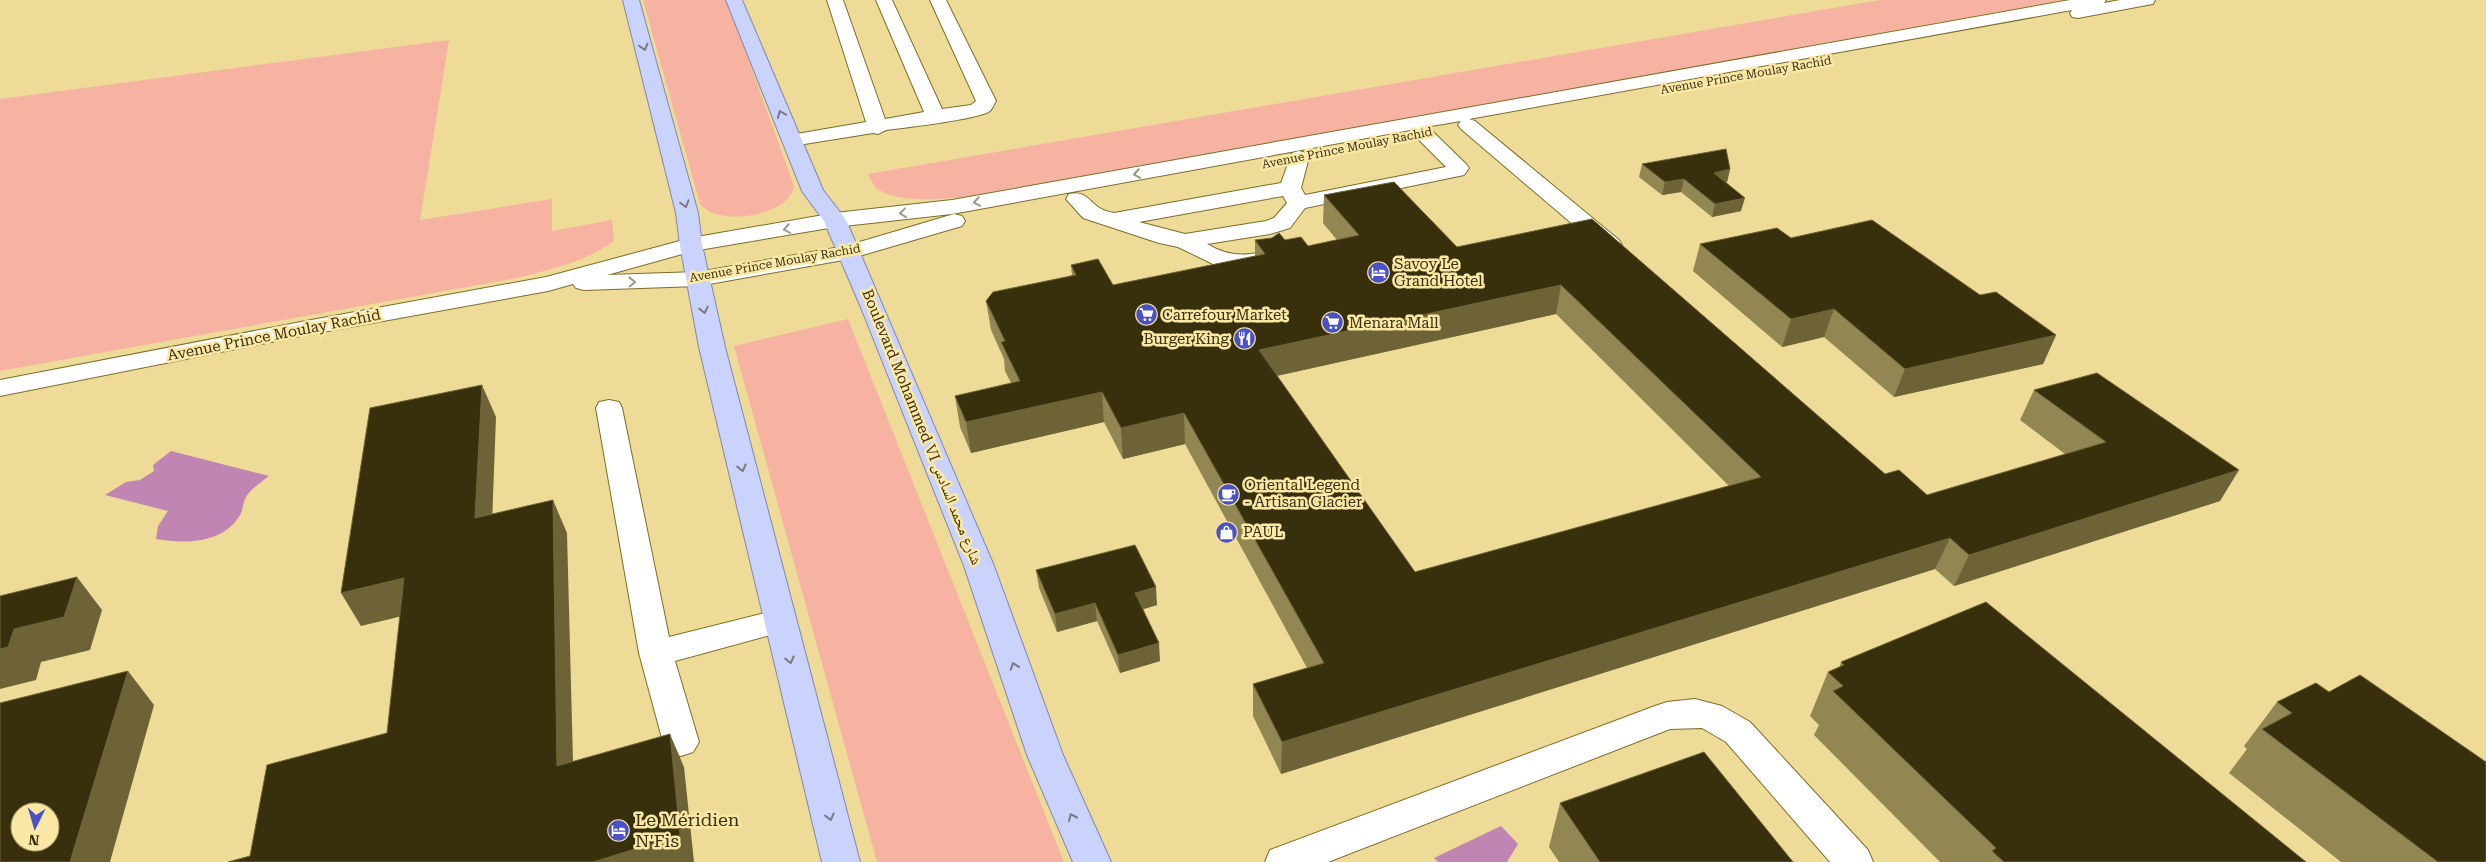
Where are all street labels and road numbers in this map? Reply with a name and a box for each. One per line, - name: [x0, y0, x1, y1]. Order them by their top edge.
- street label: Avenue Prince Moulay Rachid: [1659, 53, 1833, 97]
- street label: Avenue Prince Moulay Rachid: [1261, 125, 1434, 171]
- street label: Avenue Prince Moulay Rachid: [688, 241, 862, 285]
- street label: Boulevard Mohammed VI شارع محمد السادس: [857, 287, 986, 568]
- street label: Avenue Prince Moulay Rachid: [166, 305, 383, 365]

